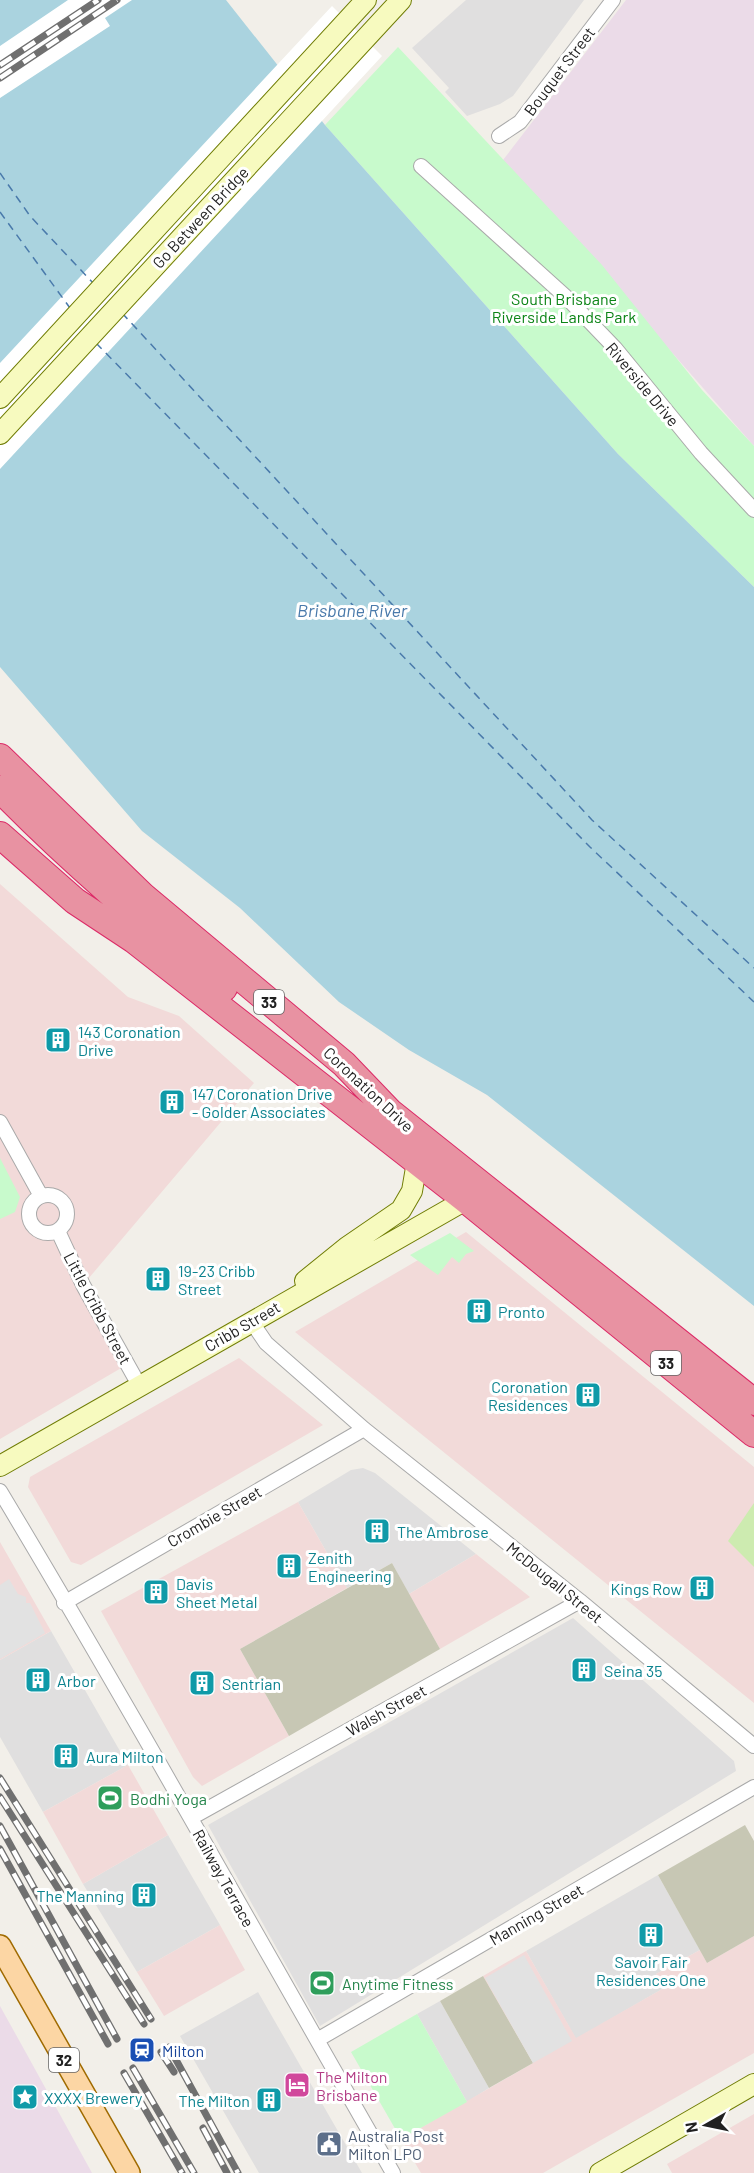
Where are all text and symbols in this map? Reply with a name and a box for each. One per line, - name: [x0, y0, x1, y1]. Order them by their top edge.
- street label: Bouquet Street: [520, 23, 598, 119]
- street label: Go Between Bridge: [148, 162, 252, 272]
- park label: South Brisbane Riverside Lands Park: [492, 289, 636, 326]
- street label: Riverside Drive: [602, 338, 684, 430]
- water label: Brisbane River: [297, 599, 408, 621]
- road number: 33: [254, 990, 284, 1014]
- place label: 143 Coronation Drive: [78, 1022, 181, 1059]
- building icon: 143 Coronation Drive: [43, 1025, 73, 1055]
- street label: Coronation Drive: [320, 1043, 418, 1135]
- place label: 147 Coronation Drive - Golder Associates: [192, 1084, 332, 1121]
- building icon: 147 Coronation Drive - Golder Associates: [157, 1087, 187, 1117]
- street label: Little Cribb Street: [60, 1249, 136, 1367]
- place label: 19-23 Cribb Street: [178, 1261, 255, 1298]
- building icon: 19-23 Cribb Street: [143, 1264, 173, 1294]
- building icon: Pronto: [464, 1296, 494, 1326]
- street label: Cribb Street: [201, 1297, 283, 1355]
- place label: Pronto: [498, 1302, 545, 1321]
- road number: 33: [651, 1351, 681, 1375]
- place label: Coronation Residences: [488, 1377, 568, 1414]
- building icon: Coronation Residences: [573, 1380, 603, 1410]
- street label: Crombie Street: [164, 1481, 264, 1551]
- building icon: The Ambrose: [362, 1516, 392, 1546]
- place label: The Ambrose: [397, 1522, 489, 1541]
- street label: McDougall Street: [503, 1538, 607, 1626]
- place label: Zenith Engineering: [308, 1548, 392, 1585]
- building icon: Zenith Engineering: [274, 1551, 304, 1581]
- building icon: Kings Row: [687, 1573, 717, 1603]
- place label: Davis Sheet Metal: [176, 1574, 257, 1611]
- building icon: Davis Sheet Metal: [141, 1577, 171, 1607]
- place label: Kings Row: [610, 1579, 682, 1598]
- building icon: Seina 35: [569, 1655, 599, 1685]
- place label: Seina 35: [604, 1661, 662, 1680]
- building icon: Arbor: [23, 1665, 53, 1695]
- building icon: Sentrian: [187, 1668, 217, 1698]
- place label: Arbor: [57, 1671, 96, 1690]
- place label: Sentrian: [222, 1674, 281, 1693]
- street label: Walsh Street: [343, 1680, 429, 1740]
- building icon: Aura Milton: [51, 1741, 81, 1771]
- place label: Aura Milton: [86, 1747, 164, 1766]
- sports icon: Bodhi Yoga: [95, 1783, 125, 1813]
- place label: Bodhi Yoga: [130, 1789, 207, 1808]
- street label: Railway Terrace: [189, 1826, 259, 1930]
- building icon: The Manning: [129, 1880, 159, 1910]
- street label: Manning Street: [486, 1880, 586, 1948]
- place label: The Manning: [37, 1886, 124, 1905]
- building icon: Savoir Fair Residences One: [636, 1920, 666, 1950]
- place label: Savoir Fair Residences One: [596, 1952, 706, 1989]
- sports icon: Anytime Fitness: [307, 1968, 337, 1998]
- place label: Anytime Fitness: [342, 1974, 453, 1993]
- station icon: Milton: [127, 2035, 157, 2065]
- place label: Milton: [162, 2041, 204, 2060]
- road number: 32: [49, 2048, 79, 2072]
- place label: The Milton Brisbane: [316, 2067, 387, 2104]
- hotel icon: The Milton Brisbane: [282, 2070, 312, 2100]
- place icon: XXXX Brewery: [10, 2082, 40, 2112]
- building icon: The Milton: [254, 2085, 284, 2115]
- place label: XXXX Brewery: [44, 2088, 143, 2107]
- place label: The Milton: [179, 2091, 250, 2110]
- north arrow: [676, 2095, 736, 2155]
- text: N: [680, 2121, 701, 2134]
- place label: Australia Post Milton LPO: [348, 2126, 444, 2163]
- public building icon: Australia Post Milton LPO: [314, 2129, 344, 2159]

